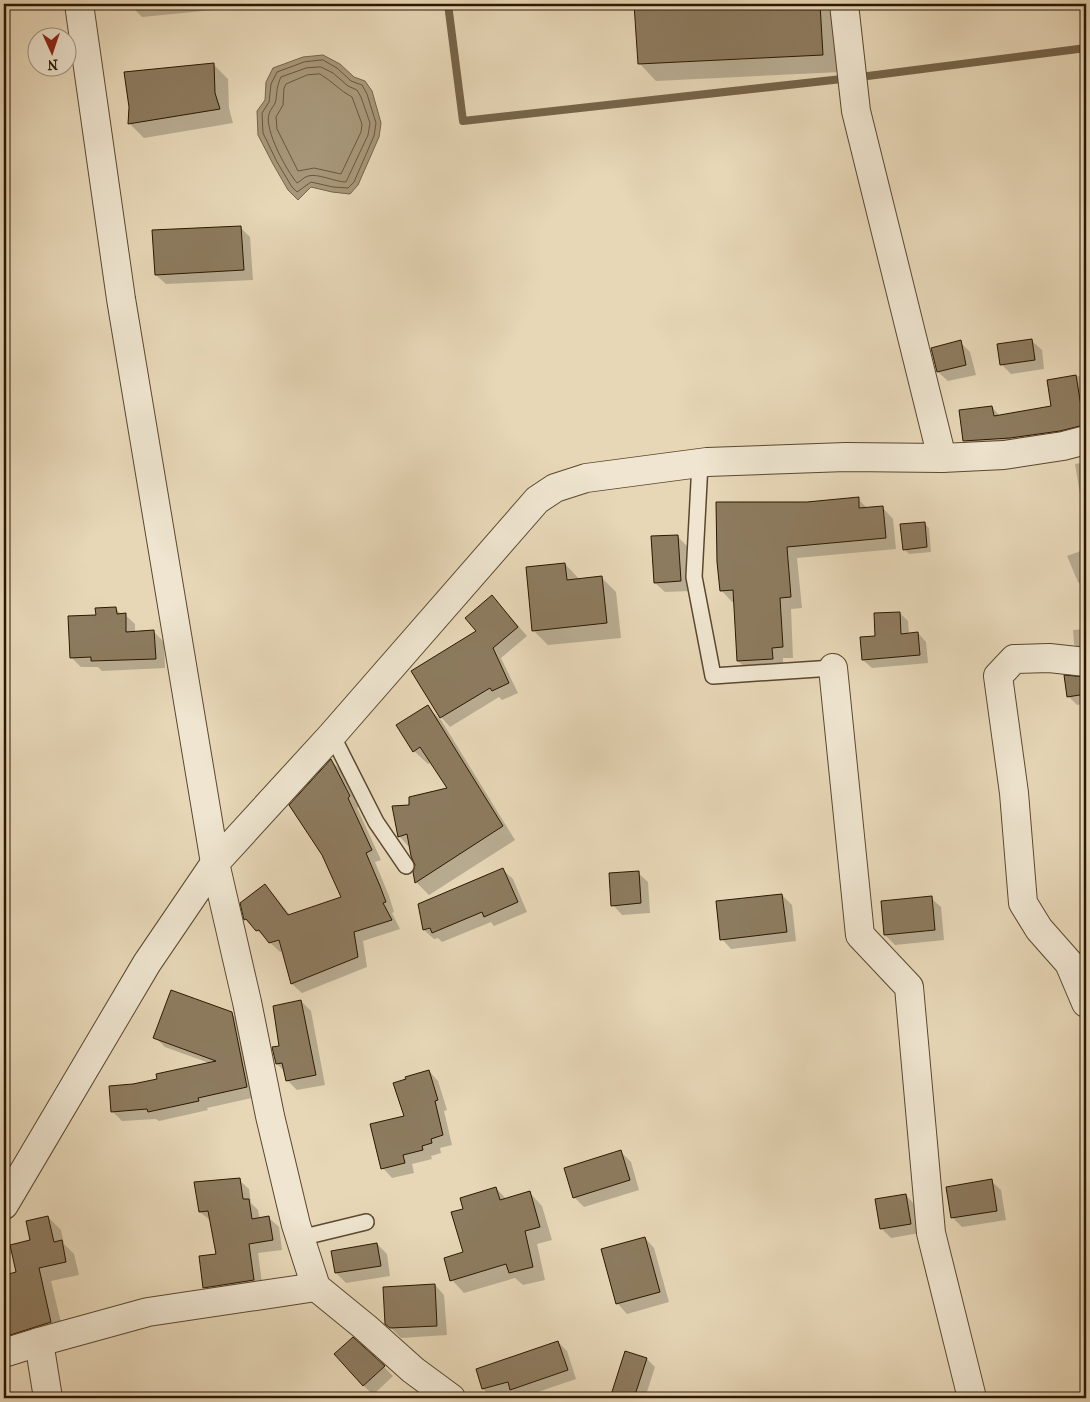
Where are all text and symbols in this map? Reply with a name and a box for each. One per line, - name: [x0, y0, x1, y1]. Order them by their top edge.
- north arrow: [28, 28, 78, 78]
- text: N: [47, 56, 58, 73]

